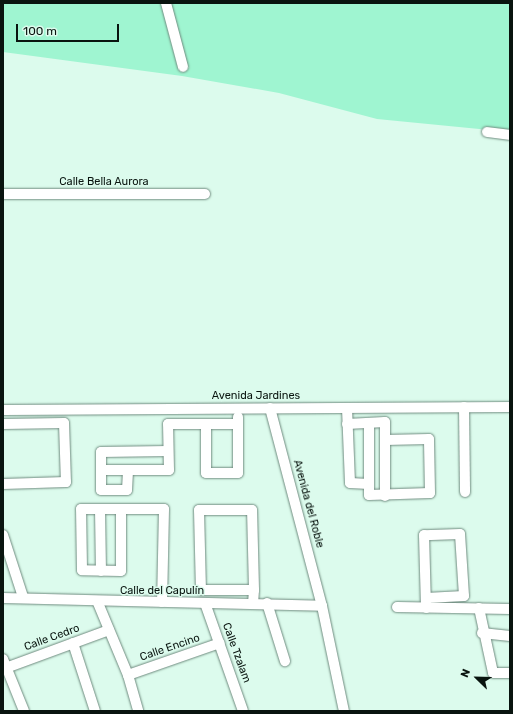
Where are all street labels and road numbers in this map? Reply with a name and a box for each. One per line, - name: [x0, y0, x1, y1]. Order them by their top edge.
- street label: Calle Bella Aurora: [59, 175, 149, 189]
- street label: Avenida Jardines: [212, 389, 300, 403]
- street label: Avenida del Roble: [290, 459, 326, 549]
- street label: Calle del Capulín: [120, 584, 204, 598]
- street label: Calle Tzalam: [219, 621, 253, 685]
- street label: Calle Cedro: [22, 622, 82, 654]
- street label: Calle Encino: [138, 632, 202, 664]

